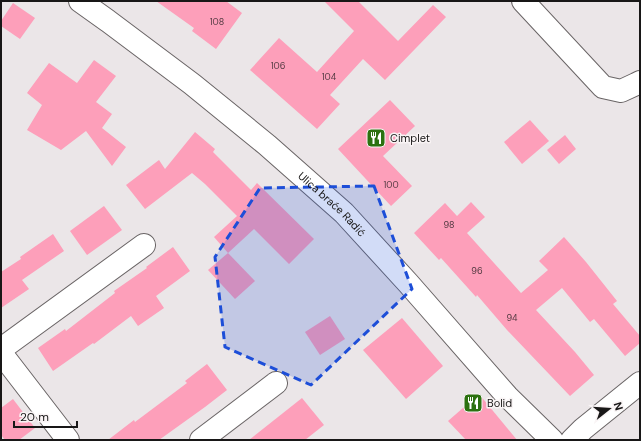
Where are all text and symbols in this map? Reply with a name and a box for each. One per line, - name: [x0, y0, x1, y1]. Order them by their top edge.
- house number: 108: [210, 16, 224, 28]
- house number: 106: [271, 60, 286, 72]
- house number: 104: [322, 71, 337, 83]
- restaurant icon: Cimplet: [365, 127, 387, 149]
- place label: Cimplet: [390, 131, 430, 145]
- street label: Ulica braće Radić: [295, 169, 369, 239]
- house number: 100: [383, 179, 399, 191]
- house number: 98: [444, 219, 454, 231]
- house number: 96: [471, 265, 483, 277]
- house number: 94: [506, 312, 518, 324]
- north arrow: [589, 389, 629, 429]
- restaurant icon: Bolid: [462, 392, 484, 414]
- place label: Bolid: [487, 396, 512, 410]
- text: N: [611, 400, 626, 412]
- scale bar: [14, 403, 77, 429]
- text: 20 m: [20, 409, 49, 425]

